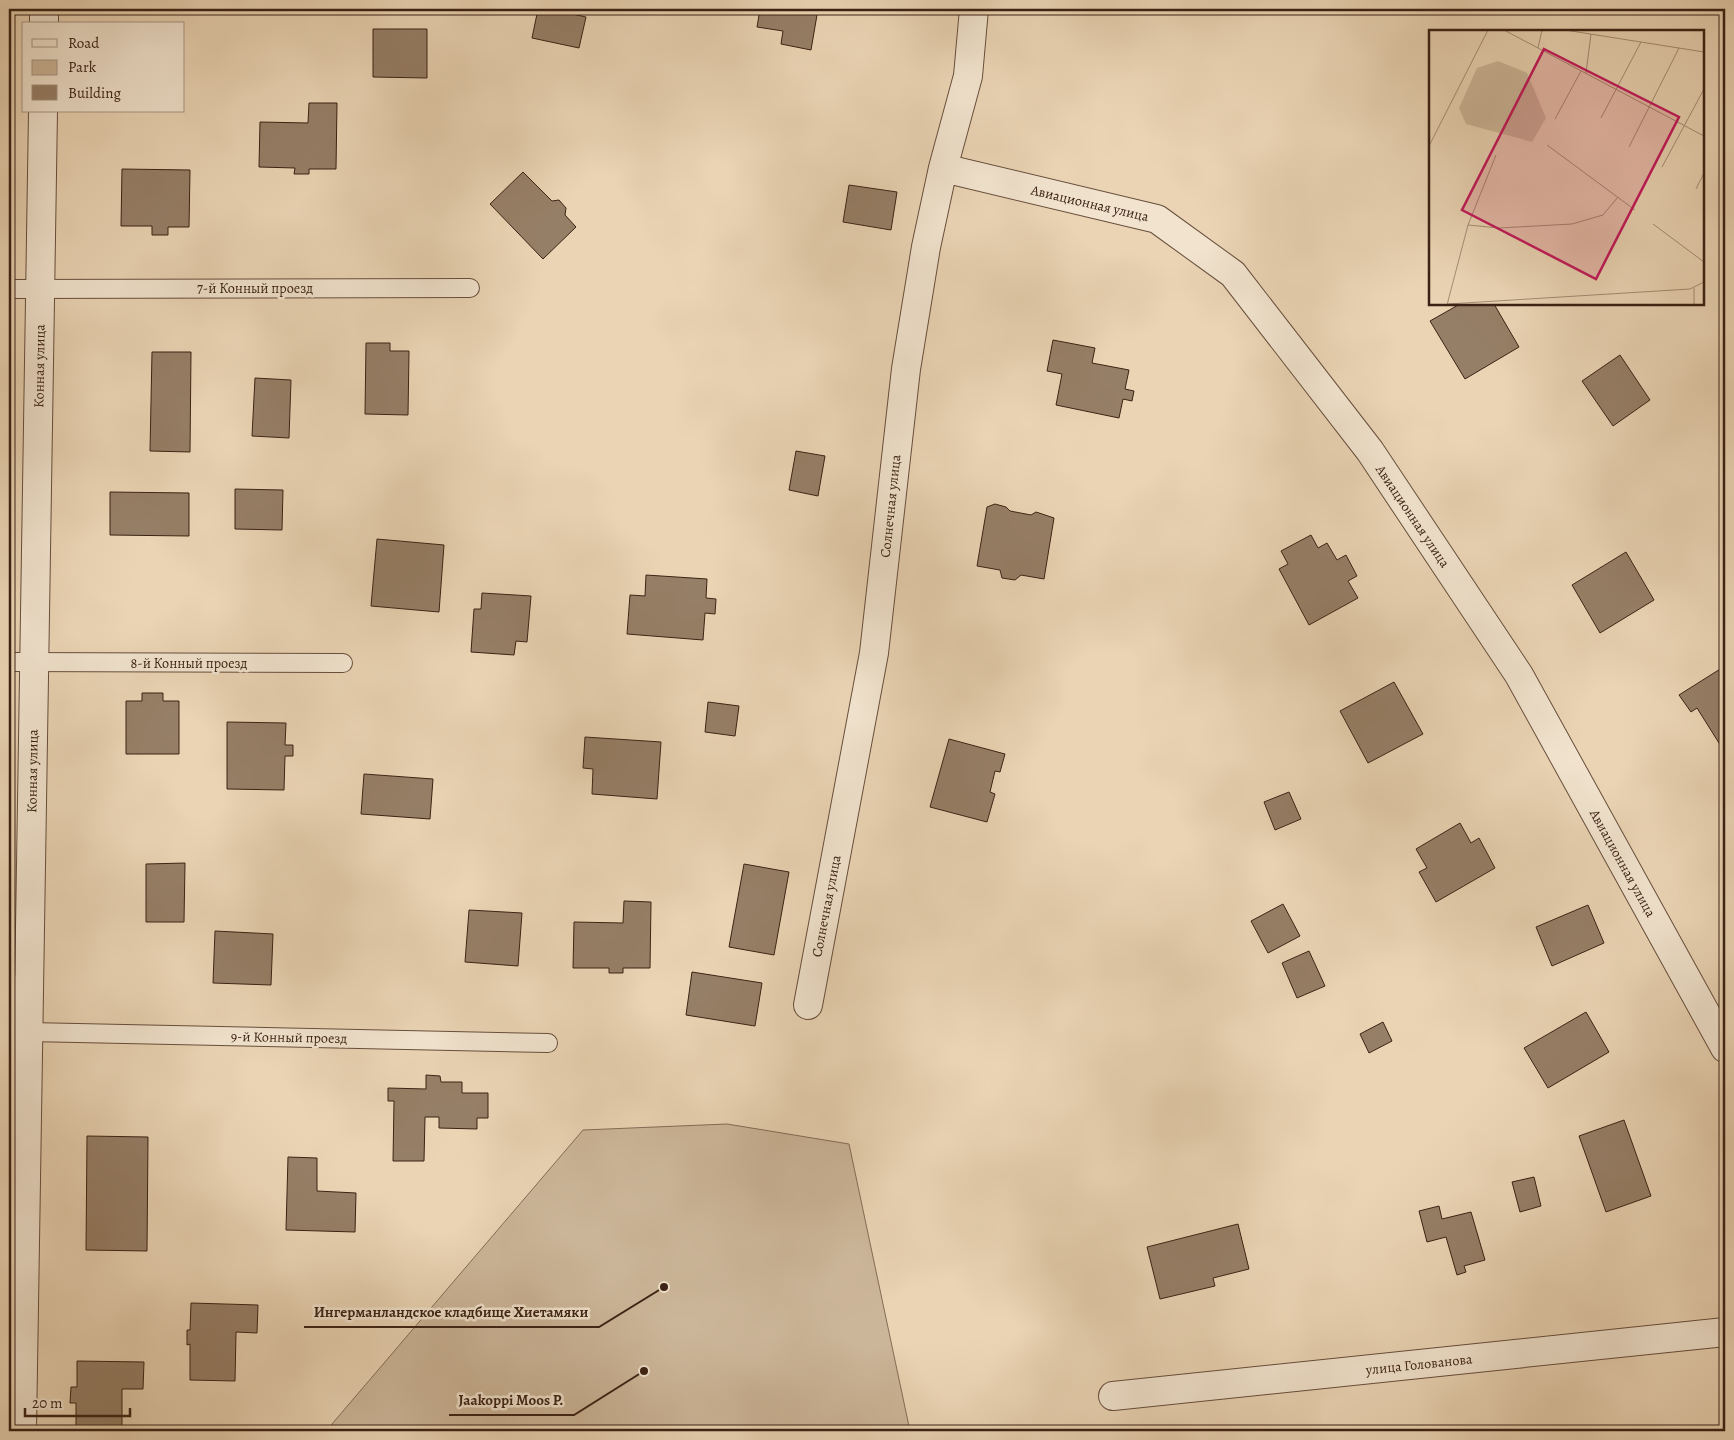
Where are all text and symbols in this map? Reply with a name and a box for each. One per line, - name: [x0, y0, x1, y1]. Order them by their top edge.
- legend: [22, 22, 185, 112]
- inset map: [1429, 30, 1704, 305]
- text: Road: [68, 33, 100, 53]
- text: Park: [68, 57, 97, 77]
- text: Building: [68, 83, 121, 103]
- street label: Авиационная улица: [1028, 180, 1151, 226]
- street label: 7-й Конный проезд: [197, 279, 313, 298]
- street label: Конная улица: [29, 323, 50, 408]
- street label: Солнечная улица: [876, 453, 905, 559]
- street label: Авиационная улица: [1371, 460, 1454, 572]
- street label: 8-й Конный проезд: [131, 654, 248, 673]
- street label: Конная улица: [22, 728, 43, 813]
- street label: Авиационная улица: [1585, 805, 1660, 921]
- street label: Солнечная улица: [807, 853, 846, 959]
- street label: 9-й Конный проезд: [231, 1027, 348, 1048]
- callout: Ингерманландское кладбище Хиетамяки: [304, 1297, 599, 1327]
- text: Ингерманландское кладбище Хиетамяки: [314, 1302, 588, 1322]
- street label: улица Голованова: [1364, 1349, 1474, 1380]
- scale bar: [25, 1385, 130, 1417]
- callout: Jaakoppi Moos P.: [449, 1385, 574, 1415]
- text: Jaakoppi Moos P.: [459, 1390, 563, 1410]
- text: 20 m: [32, 1393, 63, 1413]

